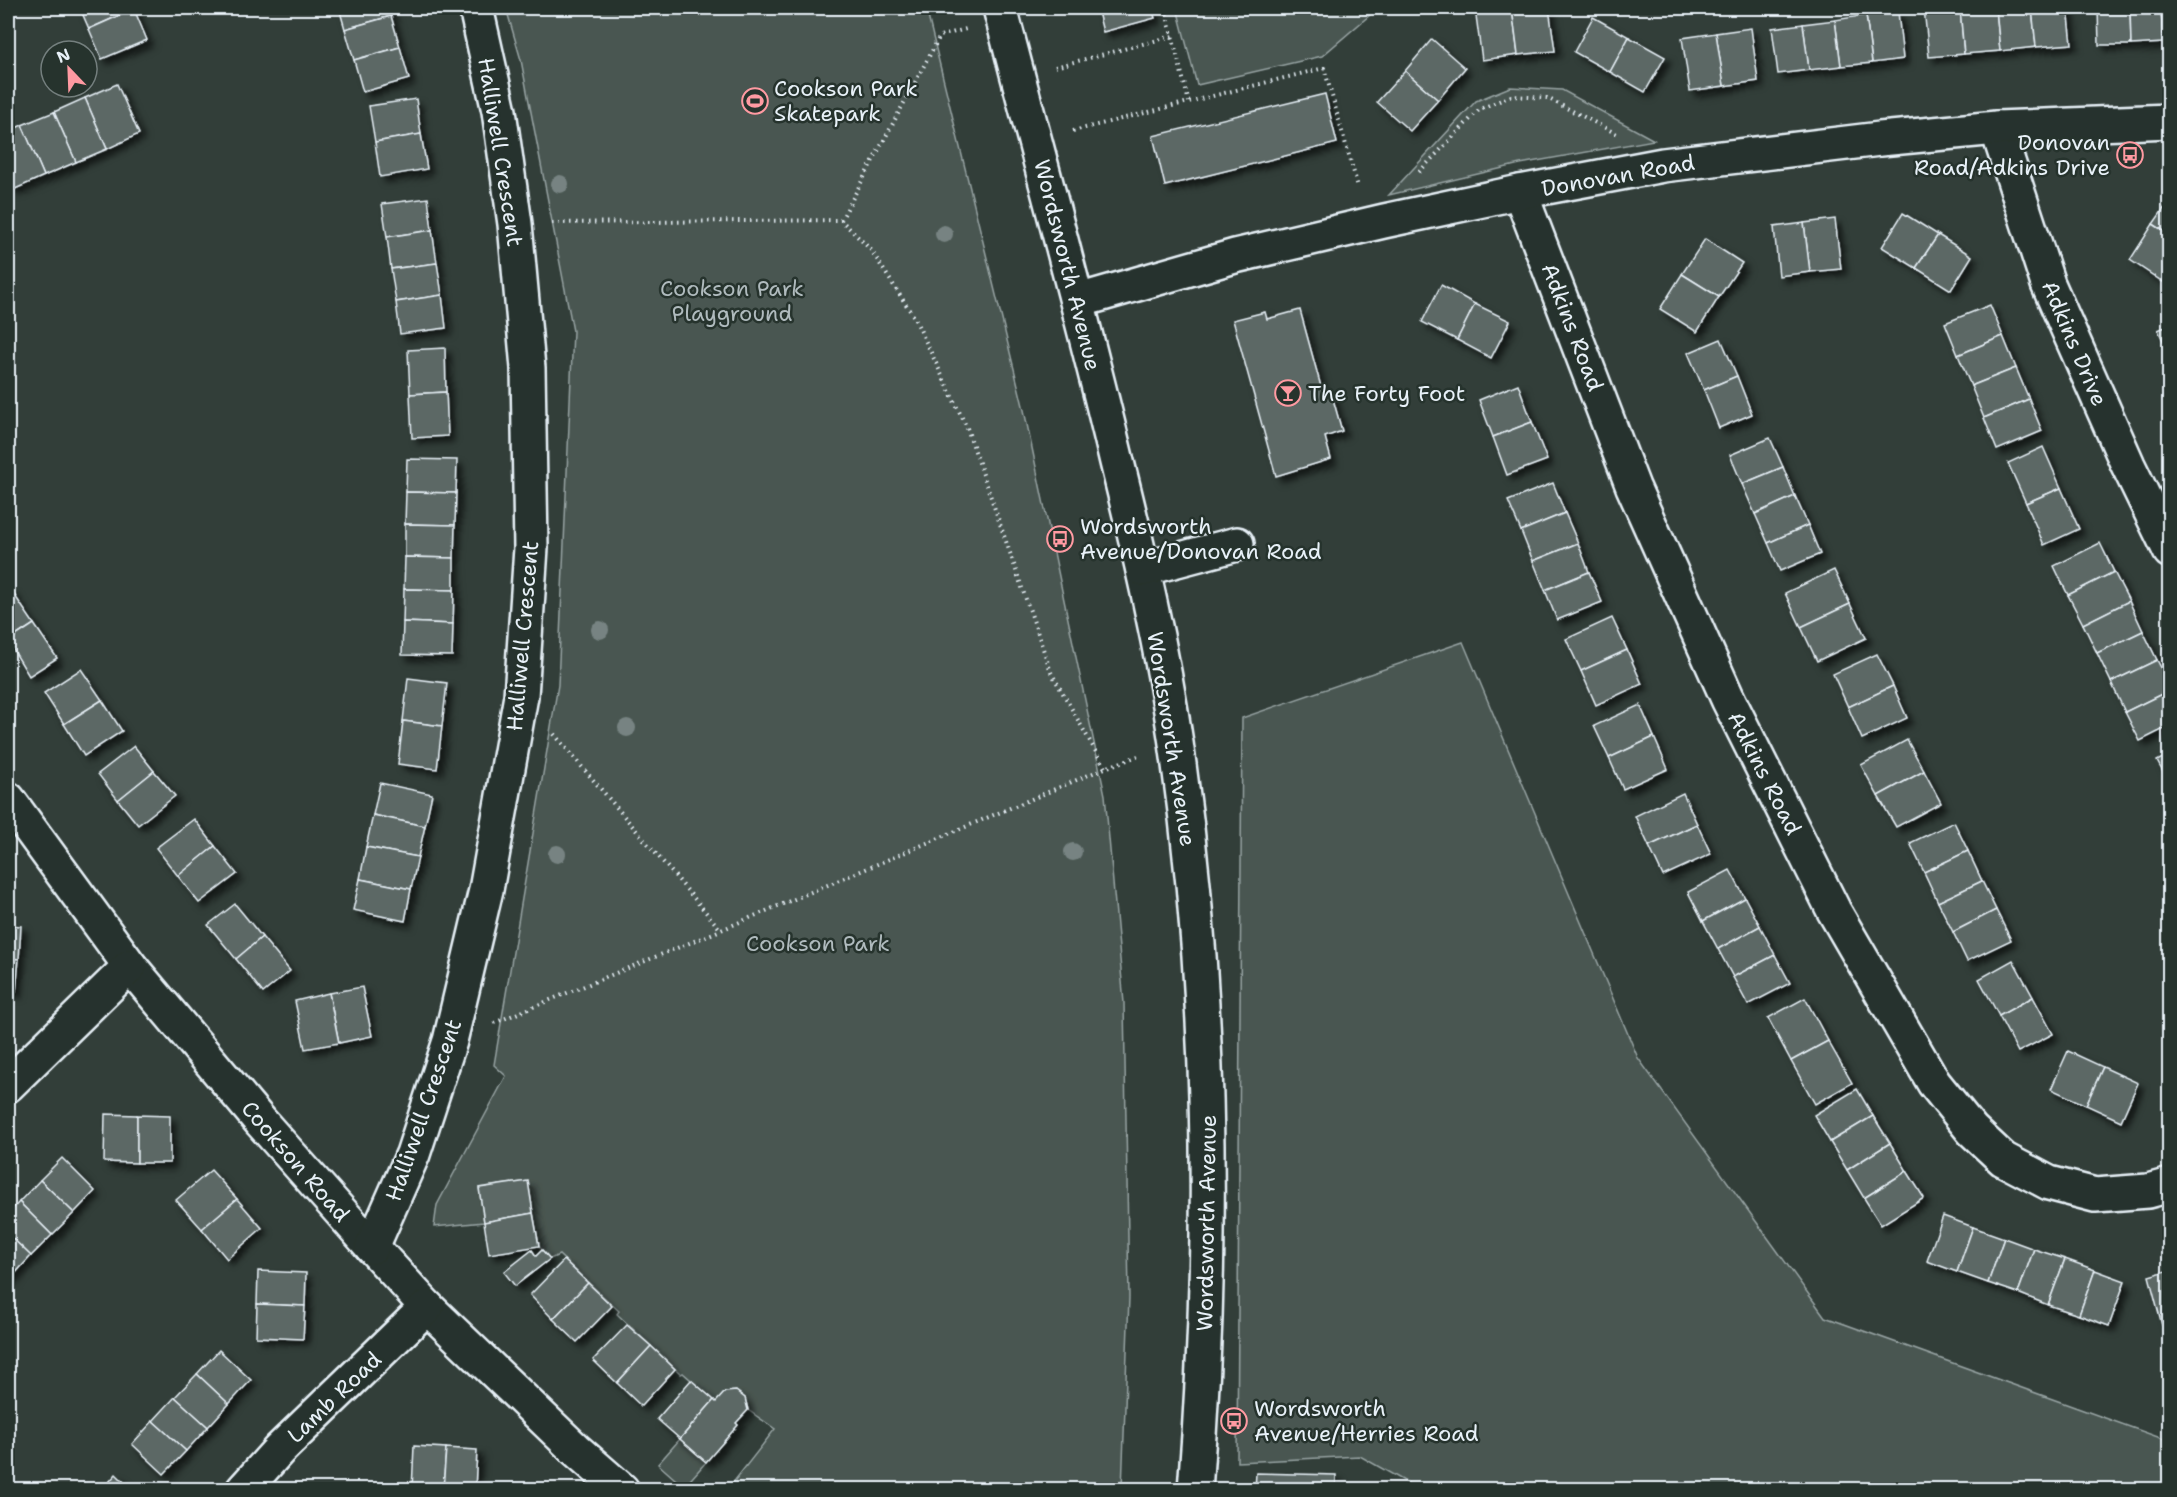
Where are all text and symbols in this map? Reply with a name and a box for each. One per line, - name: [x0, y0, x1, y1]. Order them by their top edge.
- north arrow: [39, 39, 99, 99]
- text: N: [53, 44, 73, 68]
- street label: Halliwell Crescent: [471, 56, 530, 249]
- place label: Cookson Park Skatepark: [774, 74, 918, 128]
- sports icon: Cookson Park Skatepark: [740, 86, 770, 116]
- place label: Donovan Road/Adkins Drive: [1914, 128, 2110, 182]
- bus stop icon: Donovan Road/Adkins Drive: [2115, 140, 2145, 170]
- street label: Donovan Road: [1539, 148, 1697, 203]
- street label: Wordsworth Avenue: [1027, 156, 1108, 374]
- street label: Adkins Road: [1535, 259, 1610, 395]
- park label: Cookson Park Playground: [660, 274, 804, 328]
- street label: Adkins Drive: [2035, 276, 2114, 410]
- bar icon: The Forty Foot: [1273, 378, 1303, 408]
- place label: The Forty Foot: [1308, 379, 1465, 408]
- place label: Wordsworth Avenue/Donovan Road: [1080, 512, 1322, 566]
- bus stop icon: Wordsworth Avenue/Donovan Road: [1045, 524, 1075, 554]
- street label: Halliwell Crescent: [500, 540, 545, 732]
- street label: Wordsworth Avenue: [1140, 630, 1203, 848]
- street label: Adkins Road: [1721, 707, 1808, 840]
- park label: Cookson Park: [746, 929, 890, 958]
- street label: Halliwell Crescent: [379, 1015, 468, 1205]
- street label: Cookson Road: [235, 1095, 356, 1228]
- street label: Wordsworth Avenue: [1190, 1114, 1223, 1332]
- street label: Lamb Road: [281, 1345, 388, 1450]
- place label: Wordsworth Avenue/Herries Road: [1254, 1394, 1479, 1448]
- bus stop icon: Wordsworth Avenue/Herries Road: [1219, 1406, 1249, 1436]

